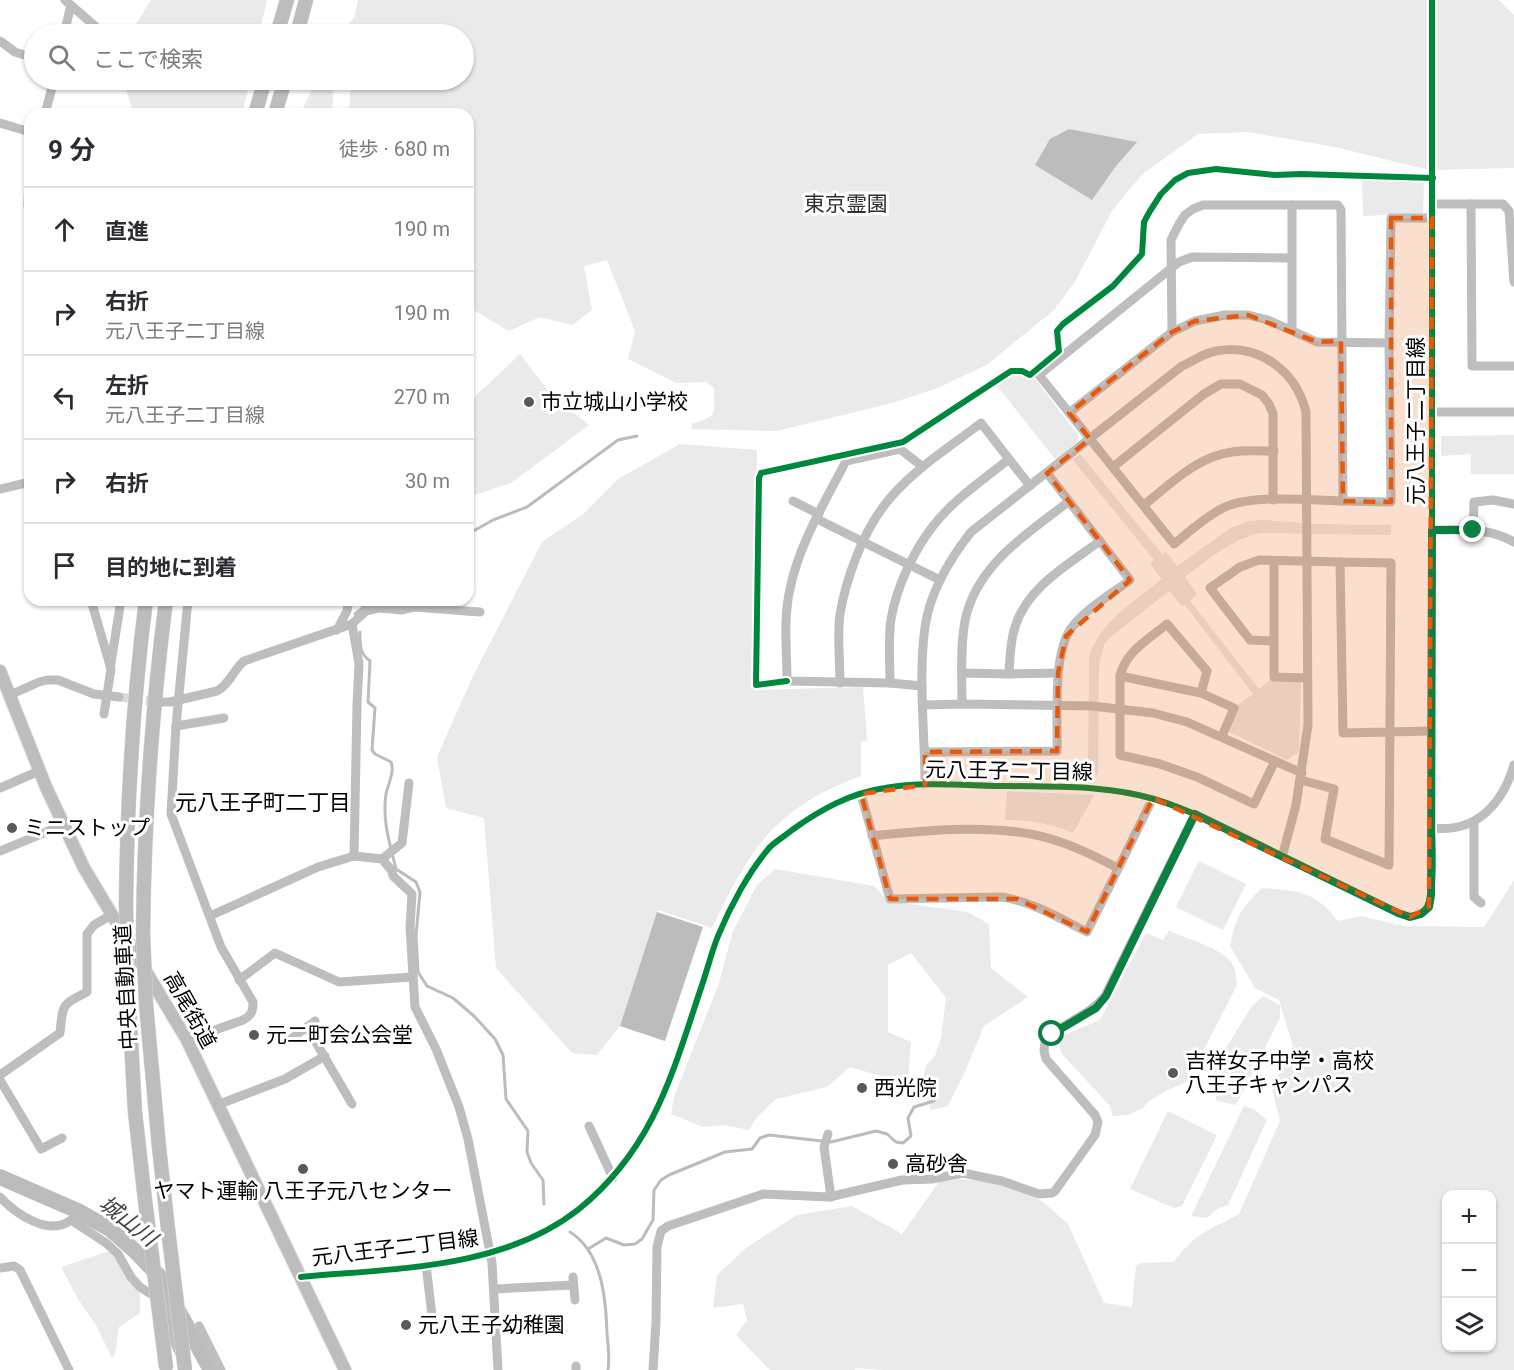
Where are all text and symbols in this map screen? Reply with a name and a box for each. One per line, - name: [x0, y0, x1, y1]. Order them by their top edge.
- search box: [24, 24, 474, 90]
- icon: search: [45, 41, 78, 74]
- text: ここで検索: [93, 47, 203, 72]
- text: 9 分: [48, 135, 95, 165]
- text: 徒歩 · 680 m: [339, 137, 450, 161]
- park label: 東京霊園: [804, 192, 888, 216]
- icon: ahead: [48, 213, 81, 246]
- text: 190 m: [394, 217, 450, 241]
- text: 直進: [105, 219, 149, 244]
- text: 右折: [105, 289, 149, 314]
- icon: right: [48, 297, 81, 330]
- text: 190 m: [394, 301, 450, 325]
- text: 元八王子二丁目線: [105, 319, 265, 343]
- street label: 元八王子二丁目線: [1404, 337, 1428, 505]
- text: 左折: [105, 373, 149, 398]
- icon: left: [48, 381, 81, 414]
- text: 270 m: [394, 385, 450, 409]
- place label: 市立城山小学校: [541, 390, 688, 414]
- marker: 市立城山小学校: [522, 395, 536, 409]
- text: 元八王子二丁目線: [105, 403, 265, 427]
- icon: right: [48, 465, 81, 498]
- text: 30 m: [405, 469, 450, 493]
- text: 右折: [105, 471, 149, 496]
- route end: [1459, 516, 1485, 542]
- icon: arrive: [48, 549, 81, 582]
- text: 目的地に到着: [105, 555, 237, 580]
- street label: 元八王子二丁目線: [925, 758, 1093, 784]
- district label: 元八王子町二丁目: [175, 790, 351, 815]
- place label: ミニストップ: [24, 816, 150, 840]
- marker: ミニストップ: [5, 821, 19, 835]
- street label: 中央自動車道: [111, 923, 141, 1051]
- street label: 高尾街道: [159, 967, 221, 1053]
- route start: [1038, 1020, 1064, 1046]
- place label: 元二町会公会堂: [266, 1023, 413, 1047]
- marker: 元二町会公会堂: [247, 1028, 261, 1042]
- place label: 吉祥女子中学・高校 八王子キャンパス: [1185, 1049, 1374, 1097]
- marker: 吉祥女子中学・高校 八王子キャンパス: [1166, 1066, 1180, 1080]
- place label: 西光院: [874, 1076, 937, 1100]
- marker: 西光院: [855, 1081, 869, 1095]
- place label: 高砂舎: [905, 1152, 968, 1176]
- marker: 高砂舎: [886, 1157, 900, 1171]
- marker: ヤマト運輸 八王子元八センター: [296, 1162, 310, 1176]
- place label: ヤマト運輸 八王子元八センター: [153, 1179, 453, 1203]
- map controls: [1442, 1190, 1496, 1352]
- button: +: [1442, 1190, 1496, 1244]
- water label: 城山川: [94, 1191, 163, 1252]
- street label: 元八王子二丁目線: [310, 1226, 480, 1270]
- button: −: [1442, 1244, 1496, 1298]
- button: layers: [1442, 1298, 1496, 1352]
- place label: 元八王子幼稚園: [418, 1313, 565, 1337]
- marker: 元八王子幼稚園: [399, 1318, 413, 1332]

